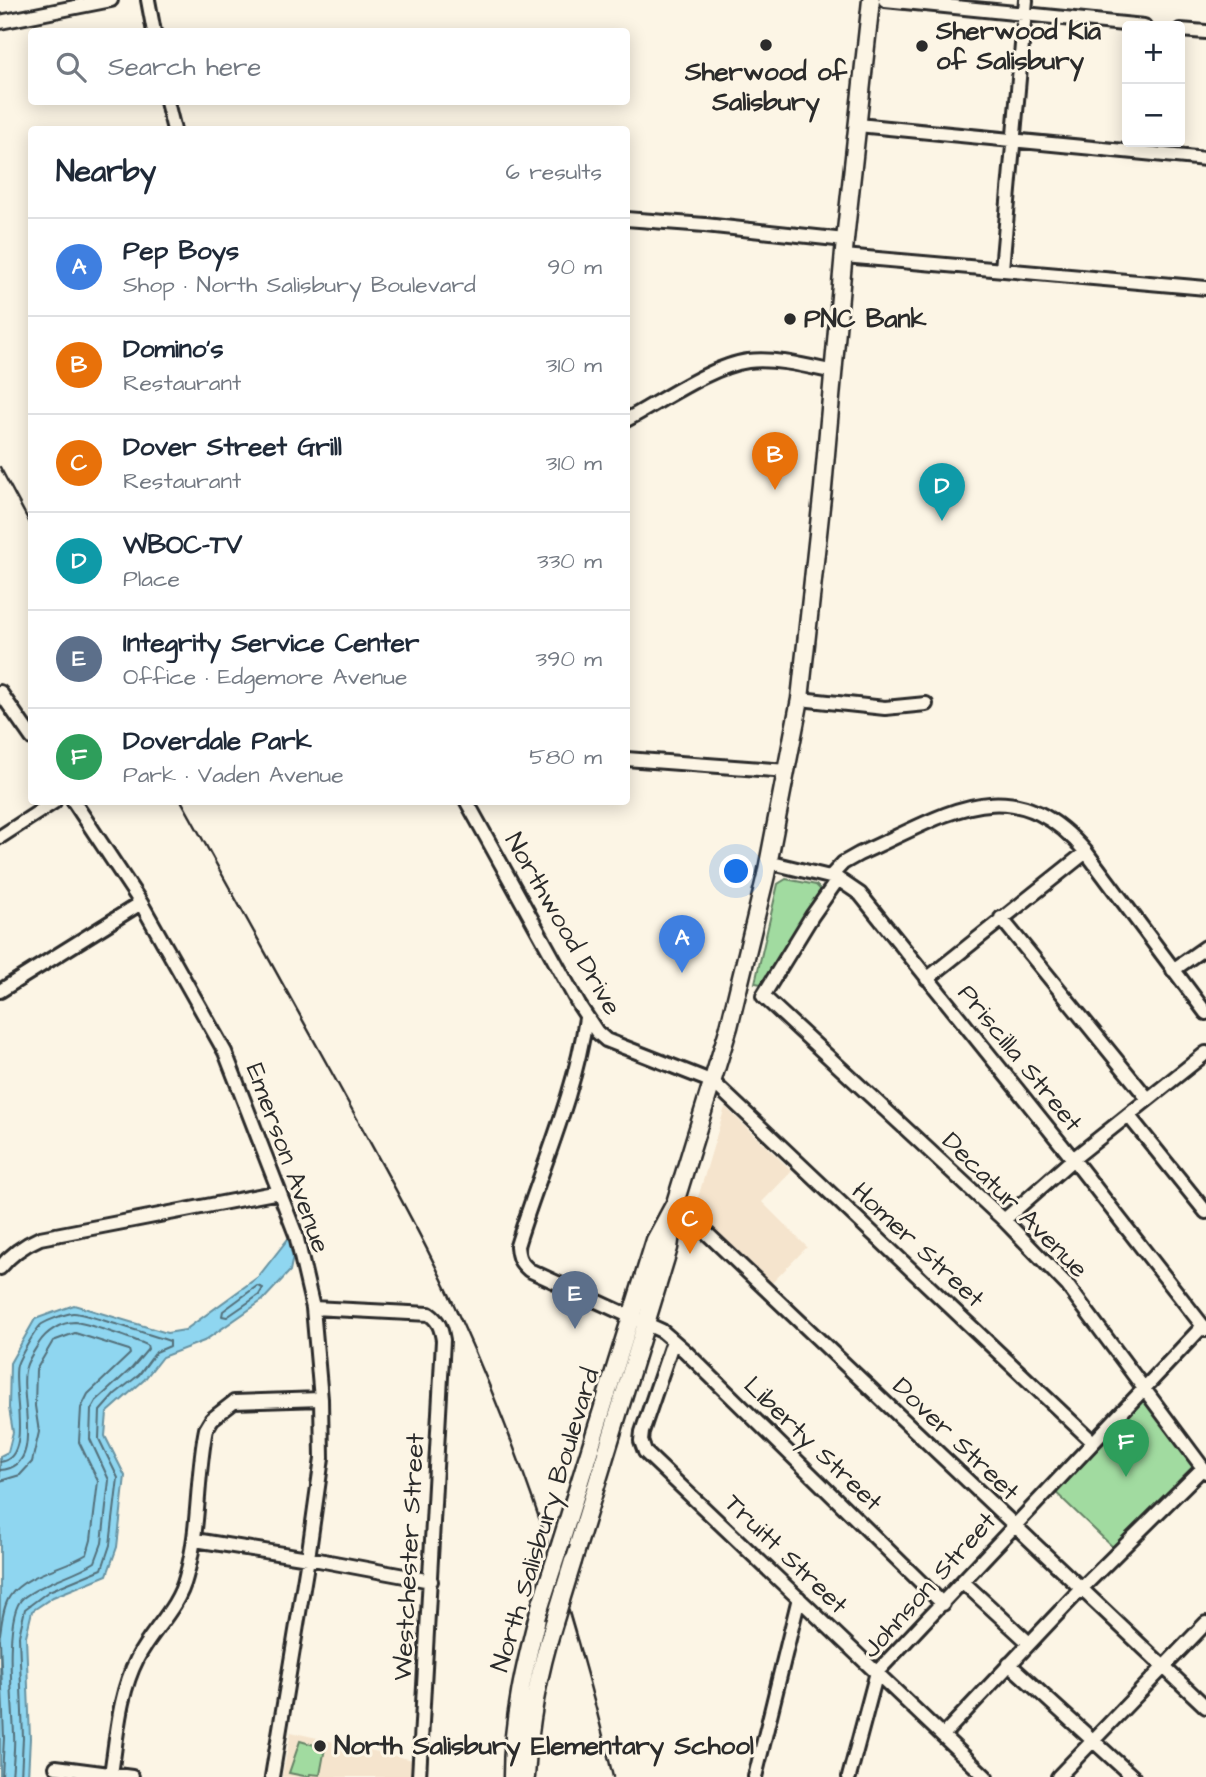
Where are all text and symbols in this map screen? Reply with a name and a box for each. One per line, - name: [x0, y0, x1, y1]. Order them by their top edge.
- place label: Sherwood Kia of Salisbury: [935, 13, 1102, 82]
- map controls: [1122, 21, 1185, 147]
- button: +: [1122, 21, 1185, 84]
- search box: [28, 28, 630, 105]
- marker: Sherwood of Salisbury: [758, 37, 774, 53]
- marker: Sherwood Kia of Salisbury: [914, 38, 930, 54]
- icon: search: [52, 48, 90, 86]
- text: Search here: [108, 49, 261, 85]
- place label: Sherwood of Salisbury: [684, 54, 848, 123]
- button: −: [1122, 84, 1185, 147]
- text: Nearby: [56, 151, 156, 193]
- text: 6 results: [506, 156, 602, 188]
- text: Pep Boys: [123, 233, 239, 269]
- text: A: [72, 251, 86, 283]
- text: 90 m: [547, 251, 602, 283]
- text: Shop · North Salisbury Boulevard: [123, 269, 476, 301]
- place label: PNC Bank: [804, 301, 927, 337]
- marker: PNC Bank: [782, 311, 798, 327]
- text: Domino's: [123, 331, 224, 367]
- text: B: [71, 349, 87, 381]
- text: 310 m: [546, 349, 602, 381]
- text: Restaurant: [123, 367, 241, 399]
- text: Dover Street Grill: [123, 429, 342, 465]
- pin: B: [752, 432, 798, 490]
- text: C: [71, 447, 87, 479]
- text: 310 m: [546, 447, 602, 479]
- pin: D: [919, 463, 965, 521]
- text: Restaurant: [123, 465, 241, 497]
- text: WBOC-TV: [123, 527, 242, 563]
- text: D: [72, 545, 86, 577]
- text: 330 m: [537, 545, 602, 577]
- text: Place: [123, 563, 180, 595]
- text: Integrity Service Center: [123, 625, 419, 661]
- text: E: [72, 643, 86, 675]
- text: 390 m: [536, 643, 602, 675]
- text: Office · Edgemore Avenue: [123, 661, 407, 693]
- text: Doverdale Park: [123, 723, 312, 759]
- text: F: [71, 741, 87, 773]
- text: 580 m: [529, 741, 602, 773]
- text: Park · Vaden Avenue: [123, 759, 344, 791]
- street label: Northwood Drive: [496, 826, 630, 1022]
- your location: [719, 854, 753, 888]
- pin: A: [659, 915, 705, 973]
- street label: Priscilla Street: [949, 977, 1091, 1140]
- street label: Emerson Avenue: [237, 1058, 339, 1258]
- street label: Decatur Avenue: [934, 1124, 1096, 1286]
- street label: Homer Street: [844, 1174, 993, 1316]
- pin: C: [667, 1196, 713, 1254]
- pin: E: [552, 1271, 598, 1329]
- street label: North Salisbury Boulevard: [482, 1364, 610, 1677]
- street label: Liberty Street: [734, 1368, 891, 1521]
- street label: Dover Street: [885, 1369, 1028, 1509]
- pin: F: [1103, 1419, 1149, 1477]
- street label: Westchester Street: [385, 1432, 433, 1682]
- street label: Truitt Street: [716, 1486, 856, 1623]
- street label: Johnson Street: [854, 1504, 1005, 1666]
- place label: North Salisbury Elementary School: [334, 1728, 754, 1767]
- marker: North Salisbury Elementary School: [312, 1738, 328, 1754]

